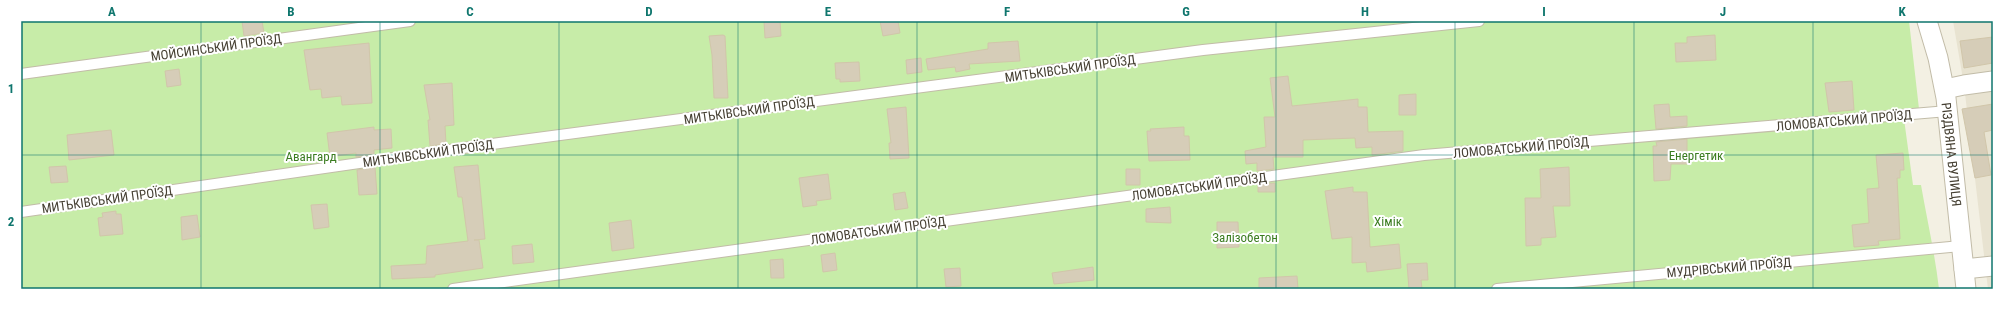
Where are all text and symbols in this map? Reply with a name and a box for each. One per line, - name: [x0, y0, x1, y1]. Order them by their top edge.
- text: A: [108, 4, 116, 19]
- text: B: [287, 4, 295, 19]
- text: C: [466, 4, 474, 19]
- text: D: [645, 4, 653, 19]
- text: E: [825, 4, 832, 19]
- text: F: [1004, 4, 1010, 19]
- text: G: [1182, 4, 1190, 19]
- text: H: [1361, 4, 1369, 19]
- text: I: [1542, 4, 1546, 19]
- text: J: [1720, 4, 1726, 19]
- text: K: [1898, 4, 1906, 19]
- street label: МОЙСИНСЬКИЙ ПРОЇЗД: [150, 31, 283, 64]
- street label: МИТЬКІВСЬКИЙ ПРОЇЗД: [1004, 52, 1137, 85]
- text: 1: [8, 81, 14, 96]
- street label: МИТЬКІВСЬКИЙ ПРОЇЗД: [683, 94, 816, 127]
- street label: РІЗДВЯНА ВУЛИЦЯ: [1939, 102, 1964, 207]
- street label: ЛОМОВАТСЬКИЙ ПРОЇЗД: [1775, 107, 1913, 134]
- street label: ЛОМОВАТСЬКИЙ ПРОЇЗД: [1452, 134, 1590, 161]
- street label: МИТЬКІВСЬКИЙ ПРОЇЗД: [362, 137, 495, 170]
- park label: Енергетик: [1669, 148, 1724, 163]
- park label: Авангард: [285, 149, 337, 164]
- street label: ЛОМОВАТСЬКИЙ ПРОЇЗД: [1130, 170, 1268, 203]
- street label: МИТЬКІВСЬКИЙ ПРОЇЗД: [41, 183, 174, 216]
- text: 2: [8, 214, 15, 229]
- street label: ЛОМОВАТСЬКИЙ ПРОЇЗД: [809, 214, 947, 247]
- park label: Хімік: [1374, 214, 1403, 229]
- park label: Залізобетон: [1212, 230, 1278, 245]
- street label: МУДРІВСЬКИЙ ПРОЇЗД: [1666, 255, 1792, 280]

